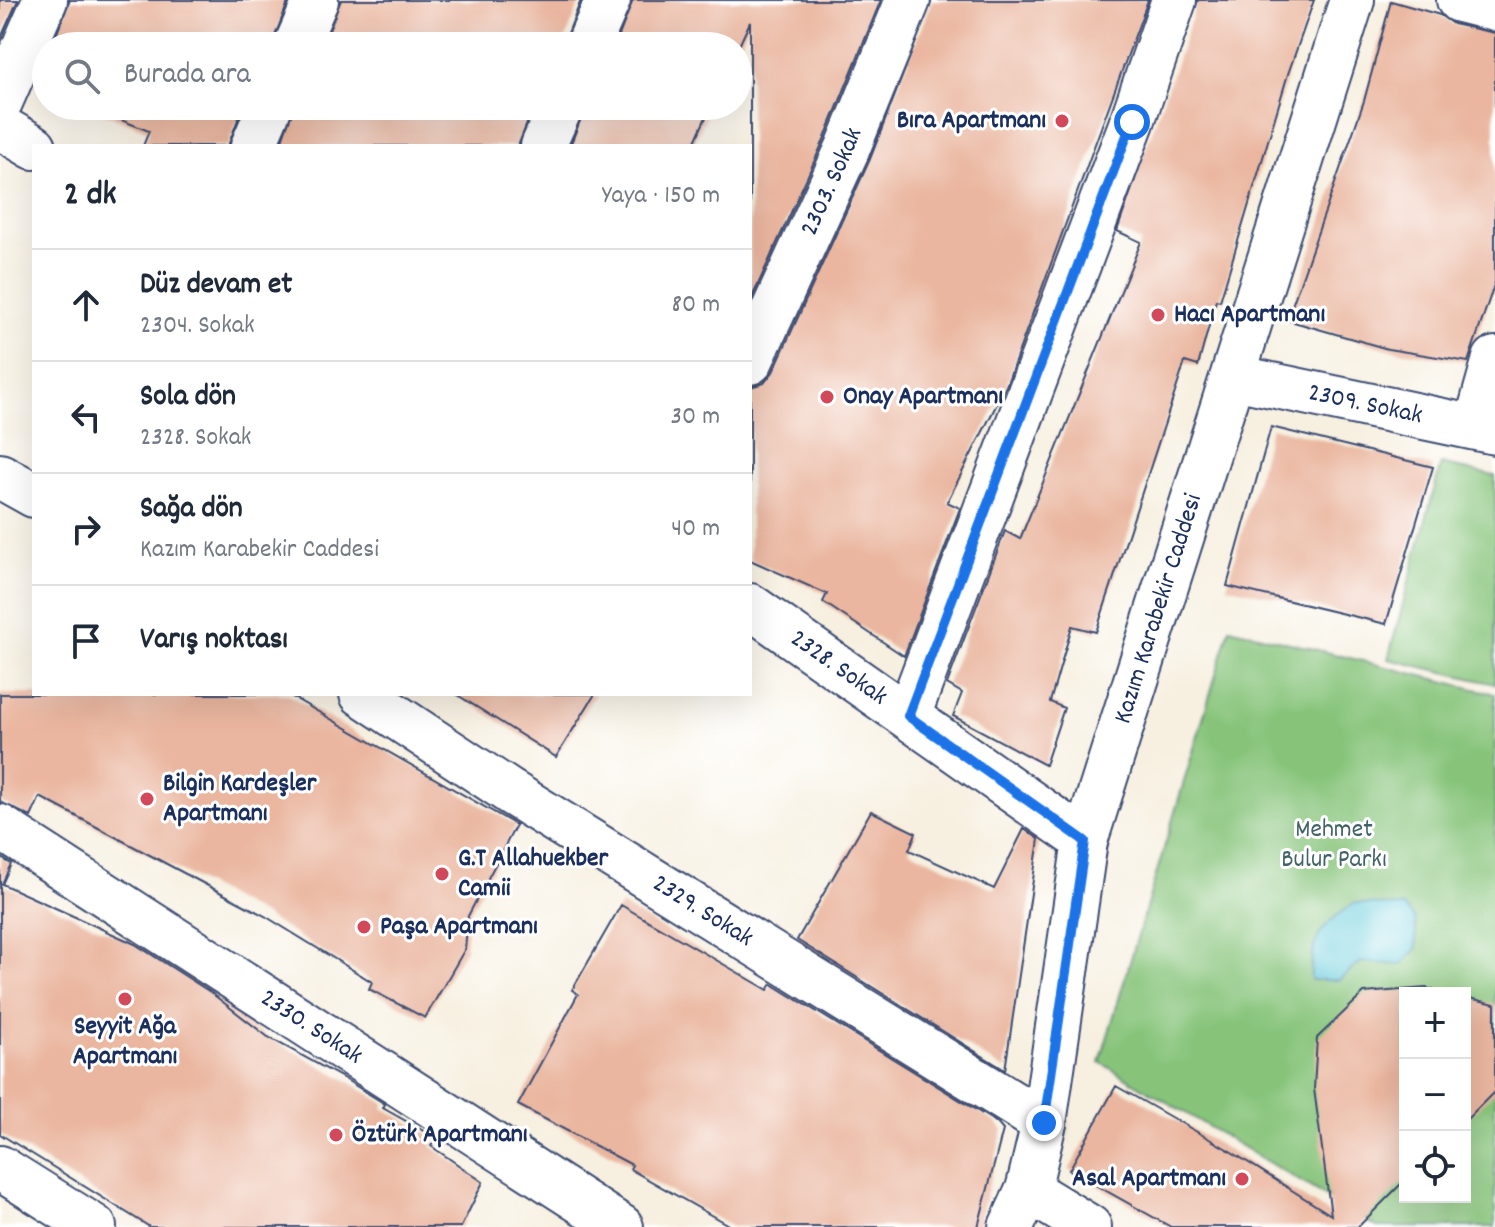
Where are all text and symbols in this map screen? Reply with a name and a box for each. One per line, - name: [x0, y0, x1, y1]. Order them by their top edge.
- search box: [32, 32, 752, 120]
- icon: search: [60, 54, 104, 98]
- text: Burada ara: [124, 55, 251, 98]
- place label: Bıra Apartmanı: [897, 103, 1046, 140]
- route start: [1114, 104, 1150, 140]
- marker: Bıra Apartmanı: [1053, 112, 1071, 130]
- street label: 2303. Sokak: [792, 122, 873, 242]
- text: 2 dk: [64, 172, 117, 221]
- text: Yaya · 150 m: [602, 178, 720, 215]
- text: Düz devam et: [140, 265, 292, 308]
- icon: ahead: [64, 283, 108, 327]
- text: 80 m: [672, 287, 720, 324]
- place label: Hacı Apartmanı: [1174, 297, 1325, 334]
- marker: Hacı Apartmanı: [1149, 306, 1167, 324]
- text: 2304. Sokak: [140, 308, 255, 345]
- street label: 2309. Sokak: [1305, 375, 1426, 435]
- text: Sola dön: [140, 377, 236, 420]
- place label: Onay Apartmanı: [843, 379, 1003, 416]
- marker: Onay Apartmanı: [818, 388, 836, 406]
- icon: left: [64, 395, 108, 439]
- text: 30 m: [670, 399, 720, 436]
- text: 2328. Sokak: [140, 420, 252, 457]
- text: Sağa dön: [140, 489, 243, 532]
- street label: Kazım Karabekir Caddesi: [1105, 489, 1213, 729]
- icon: right: [64, 507, 108, 551]
- text: 40 m: [671, 511, 720, 548]
- text: Kazım Karabekir Caddesi: [140, 532, 379, 569]
- icon: arrive: [64, 619, 108, 663]
- text: Varış noktası: [140, 620, 288, 663]
- street label: 2328. Sokak: [782, 621, 895, 715]
- place label: Bilgin Kardeşler Apartmanı: [163, 766, 317, 833]
- marker: Bilgin Kardeşler Apartmanı: [138, 790, 156, 808]
- park label: Mehmet Bulur Parkı: [1281, 812, 1387, 879]
- place label: G.T Allahuekber Camii: [458, 841, 608, 908]
- marker: G.T Allahuekber Camii: [433, 865, 451, 883]
- street label: 2329. Sokak: [645, 866, 760, 957]
- place label: Paşa Apartmanı: [380, 909, 538, 946]
- marker: Paşa Apartmanı: [355, 918, 373, 936]
- street label: 2330. Sokak: [252, 981, 370, 1074]
- map controls: [1399, 987, 1471, 1203]
- button: +: [1399, 987, 1471, 1059]
- marker: Seyyit Ağa Apartmanı: [116, 990, 134, 1008]
- place label: Seyyit Ağa Apartmanı: [73, 1009, 177, 1076]
- button: −: [1399, 1059, 1471, 1131]
- route end: [1026, 1105, 1062, 1141]
- place label: Öztürk Apartmanı: [352, 1117, 528, 1154]
- marker: Öztürk Apartmanı: [327, 1126, 345, 1144]
- button: locate: [1399, 1131, 1471, 1203]
- place label: Asal Apartmanı: [1072, 1161, 1226, 1198]
- marker: Asal Apartmanı: [1233, 1170, 1251, 1188]

